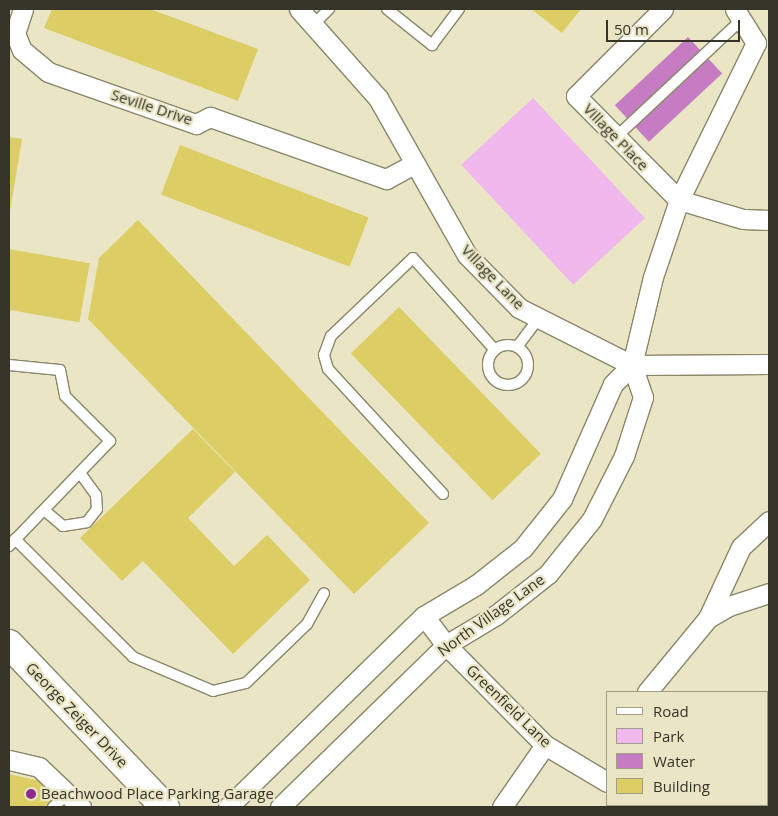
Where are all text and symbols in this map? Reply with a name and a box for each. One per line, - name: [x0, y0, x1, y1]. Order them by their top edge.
- scale bar: [608, 10, 742, 42]
- text: 50 m: [614, 19, 649, 39]
- street label: Seville Drive: [109, 85, 195, 129]
- street label: Village Place: [580, 100, 652, 174]
- street label: Village Lane: [458, 241, 528, 313]
- street label: North Village Lane: [434, 570, 548, 660]
- street label: George Zeiger Drive: [22, 659, 132, 771]
- street label: Greenfield Lane: [463, 661, 555, 751]
- legend: [606, 691, 768, 806]
- text: Road: [653, 701, 689, 721]
- text: Park: [653, 726, 684, 746]
- text: Water: [653, 751, 695, 771]
- text: Building: [653, 776, 710, 796]
- place label: Beachwood Place Parking Garage: [41, 785, 274, 803]
- marker: Beachwood Place Parking Garage: [25, 788, 37, 800]

